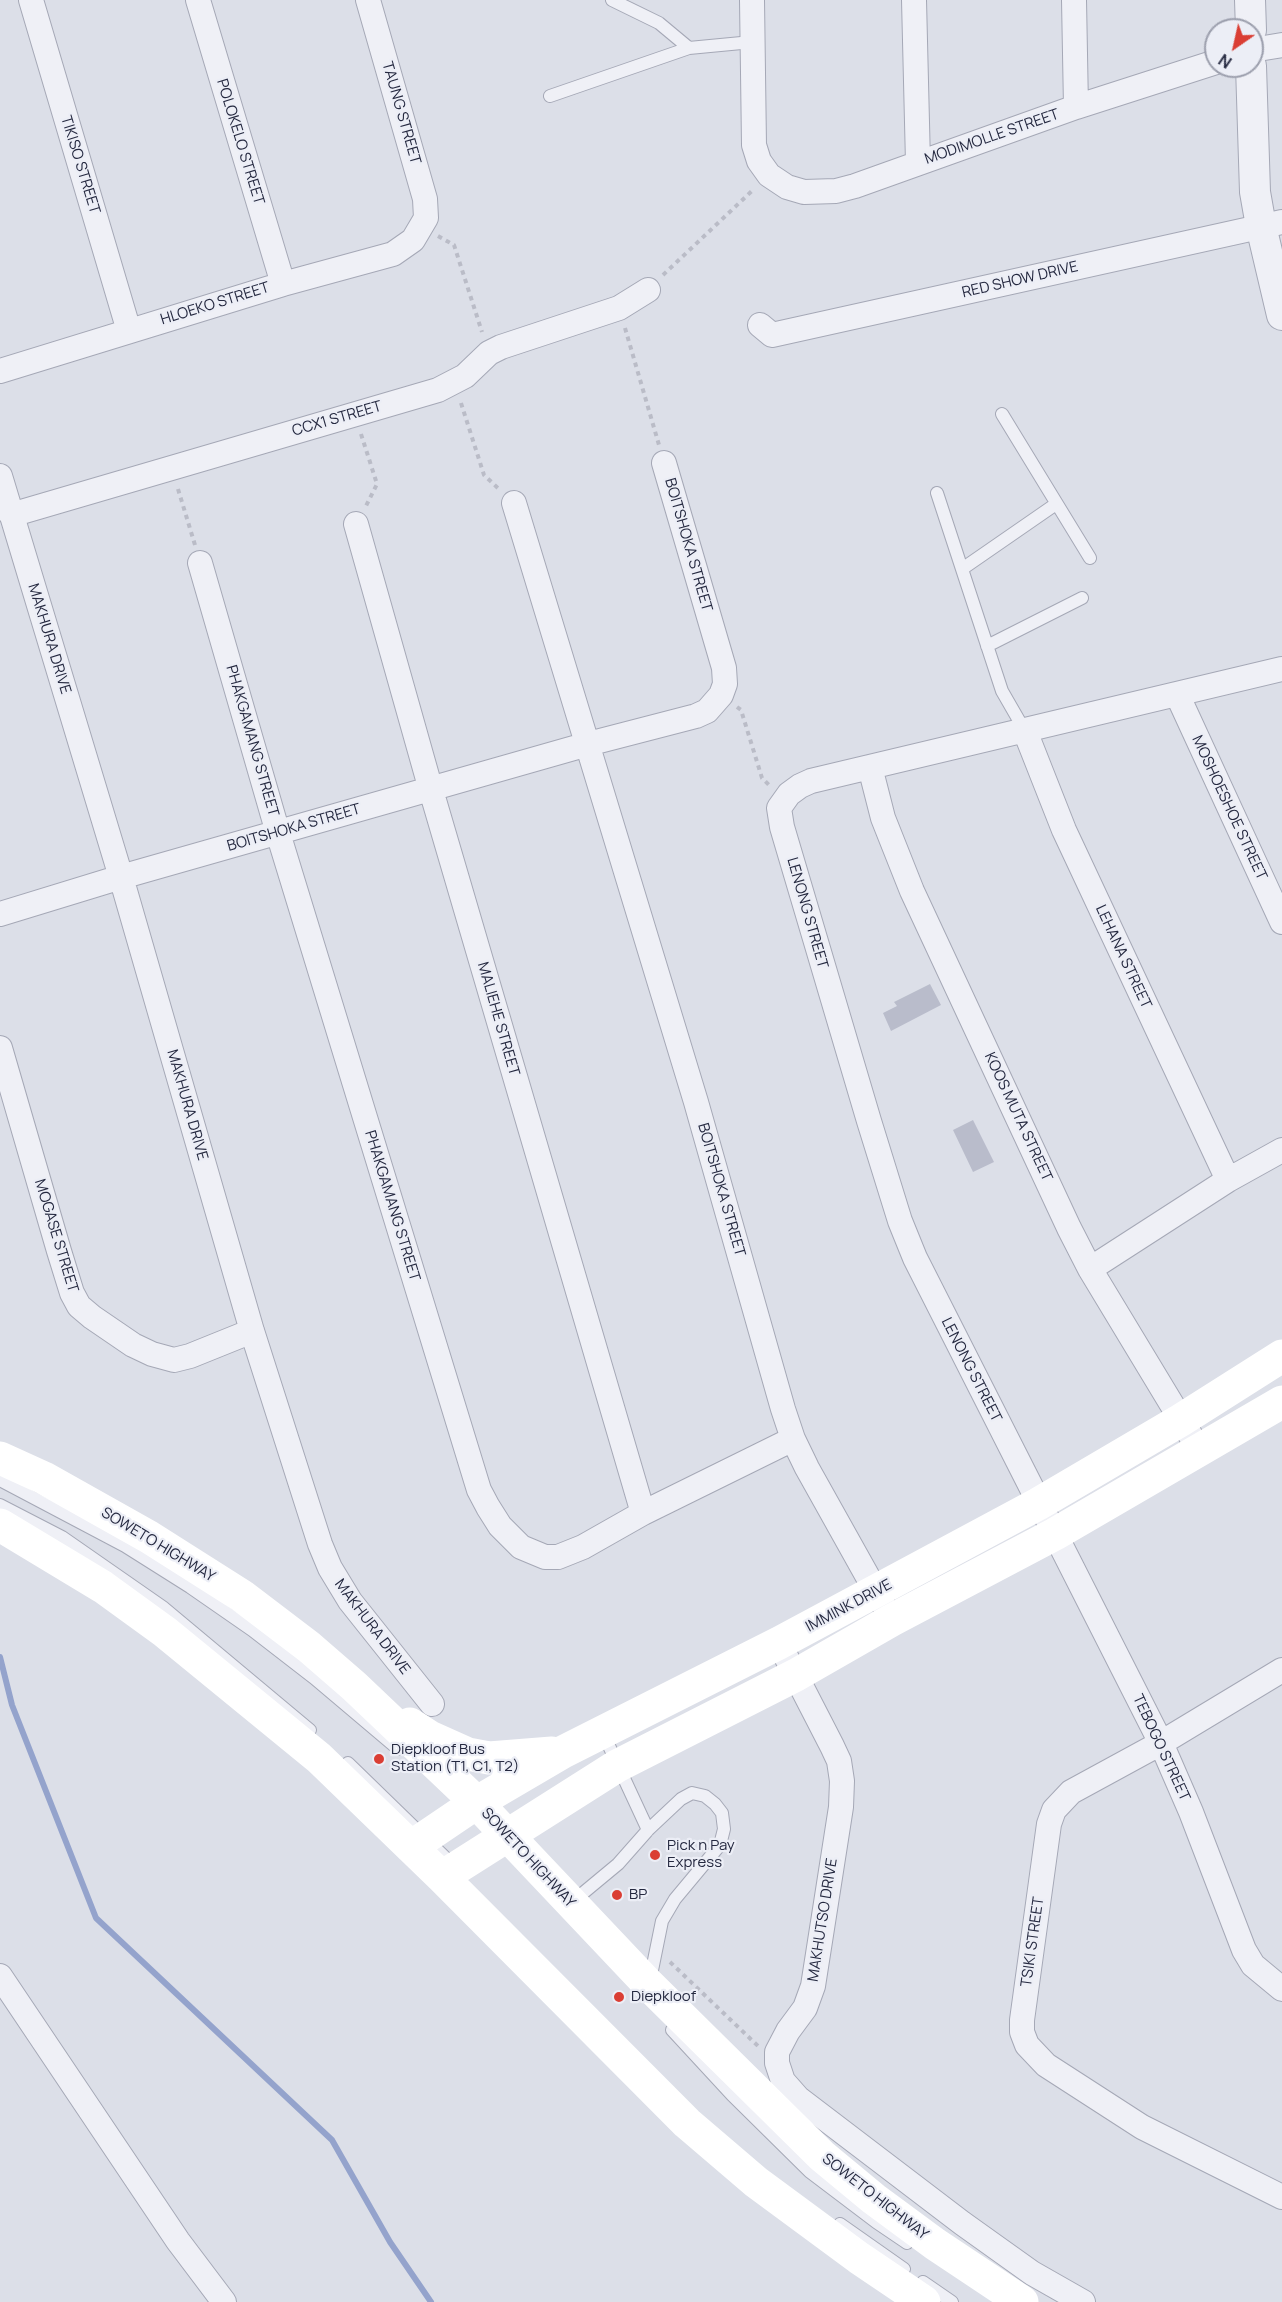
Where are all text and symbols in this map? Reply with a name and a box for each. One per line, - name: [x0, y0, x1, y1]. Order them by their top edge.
- north arrow: [1204, 18, 1264, 78]
- text: N: [1214, 49, 1236, 74]
- street label: TAUNG STREET: [378, 60, 424, 166]
- street label: POLOKELO STREET: [212, 77, 268, 207]
- street label: MODIMOLLE STREET: [922, 106, 1062, 168]
- street label: TIKISO STREET: [57, 114, 103, 216]
- street label: RED SHOW DRIVE: [960, 258, 1080, 302]
- street label: HLOEKO STREET: [158, 279, 272, 329]
- street label: CCX1 STREET: [290, 398, 384, 440]
- street label: BOITSHOKA STREET: [660, 476, 716, 614]
- street label: MAKHURA DRIVE: [24, 582, 74, 696]
- street label: PHAKGAMANG STREET: [222, 663, 282, 819]
- street label: MOSHOESHOE STREET: [1188, 733, 1270, 883]
- street label: BOITSHOKA STREET: [225, 800, 363, 856]
- street label: LENONG STREET: [783, 855, 831, 971]
- street label: LEHANA STREET: [1091, 902, 1155, 1012]
- street label: MALIEHE STREET: [473, 960, 523, 1078]
- street label: MAKHURA DRIVE: [163, 1048, 211, 1162]
- street label: KOOS MUTA STREET: [980, 1050, 1056, 1184]
- street label: BOITSHOKA STREET: [693, 1121, 749, 1259]
- street label: PHAKGAMANG STREET: [360, 1128, 424, 1284]
- street label: MOGASE STREET: [30, 1177, 82, 1295]
- street label: LENONG STREET: [937, 1315, 1005, 1425]
- street label: SOWETO HIGHWAY: [98, 1504, 218, 1586]
- street label: MAKHURA DRIVE: [330, 1576, 414, 1678]
- street label: IMMINK DRIVE: [803, 1576, 895, 1636]
- street label: TEBOGO STREET: [1128, 1692, 1194, 1804]
- place label: Diepkloof Bus Station (T1, C1, T2): [391, 1741, 519, 1776]
- marker: Diepkloof Bus Station (T1, C1, T2): [372, 1752, 386, 1766]
- street label: SOWETO HIGHWAY: [477, 1804, 579, 1912]
- place label: Pick n Pay Express: [667, 1837, 735, 1872]
- marker: Pick n Pay Express: [648, 1848, 662, 1862]
- street label: MAKHUTSO DRIVE: [804, 1857, 842, 1983]
- place label: BP: [629, 1886, 647, 1904]
- marker: BP: [610, 1888, 624, 1902]
- street label: TSIKI STREET: [1018, 1896, 1048, 1988]
- place label: Diepkloof: [631, 1988, 696, 2006]
- marker: Diepkloof: [612, 1990, 626, 2004]
- street label: SOWETO HIGHWAY: [818, 2150, 932, 2244]

